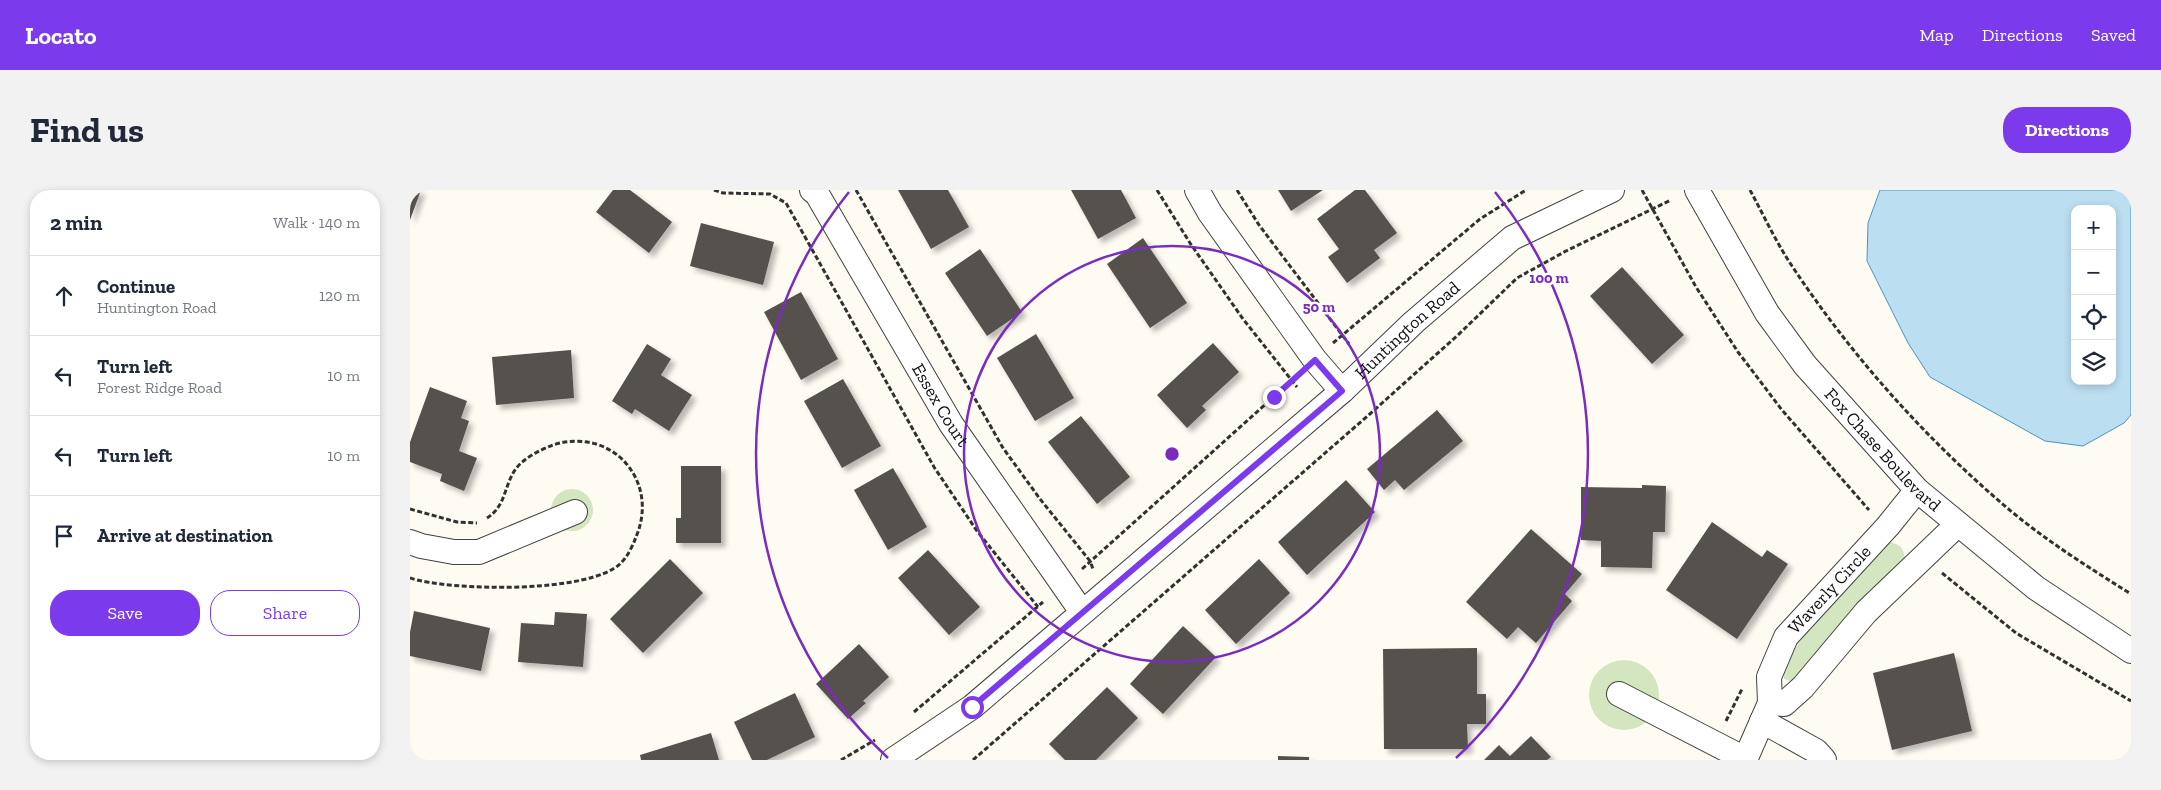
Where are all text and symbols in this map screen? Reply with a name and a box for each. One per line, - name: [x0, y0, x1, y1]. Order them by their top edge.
- text: Locato: [25, 21, 97, 50]
- text: Map: [1919, 24, 1954, 46]
- text: Directions: [1982, 24, 2063, 46]
- text: Saved: [2091, 24, 2136, 46]
- button: Directions: [2003, 107, 2131, 153]
- text: Find us: [30, 109, 144, 151]
- map controls: [2071, 205, 2116, 385]
- button: +: [2071, 205, 2116, 250]
- text: 2 min: [50, 210, 102, 235]
- text: Walk · 140 m: [273, 213, 360, 232]
- button: −: [2071, 250, 2116, 295]
- text: 100 m: [1529, 269, 1569, 287]
- text: Continue: [97, 275, 175, 298]
- street label: Huntington Road: [1350, 277, 1464, 384]
- icon: ahead: [50, 282, 78, 310]
- text: 120 m: [319, 286, 360, 305]
- button: locate: [2071, 295, 2116, 340]
- text: Huntington Road: [97, 298, 217, 317]
- text: 50 m: [1303, 298, 1335, 316]
- button: layers: [2071, 340, 2116, 385]
- text: Turn left: [97, 355, 172, 378]
- street label: Essex Court: [907, 360, 975, 451]
- icon: left: [50, 362, 78, 390]
- text: 10 m: [327, 366, 360, 385]
- text: Forest Ridge Road: [97, 378, 222, 397]
- street label: Fox Chase Boulevard: [1820, 383, 1946, 516]
- route end: [1263, 386, 1286, 409]
- icon: left: [50, 442, 78, 470]
- text: Turn left: [97, 444, 172, 467]
- centre of rings: [1163, 445, 1181, 463]
- text: 10 m: [327, 446, 360, 465]
- icon: arrive: [50, 522, 78, 550]
- text: Arrive at destination: [97, 524, 273, 547]
- street label: Waverly Circle: [1783, 541, 1876, 638]
- button: Save: [50, 590, 200, 636]
- button: Share: [210, 590, 360, 636]
- route start: [961, 696, 984, 719]

